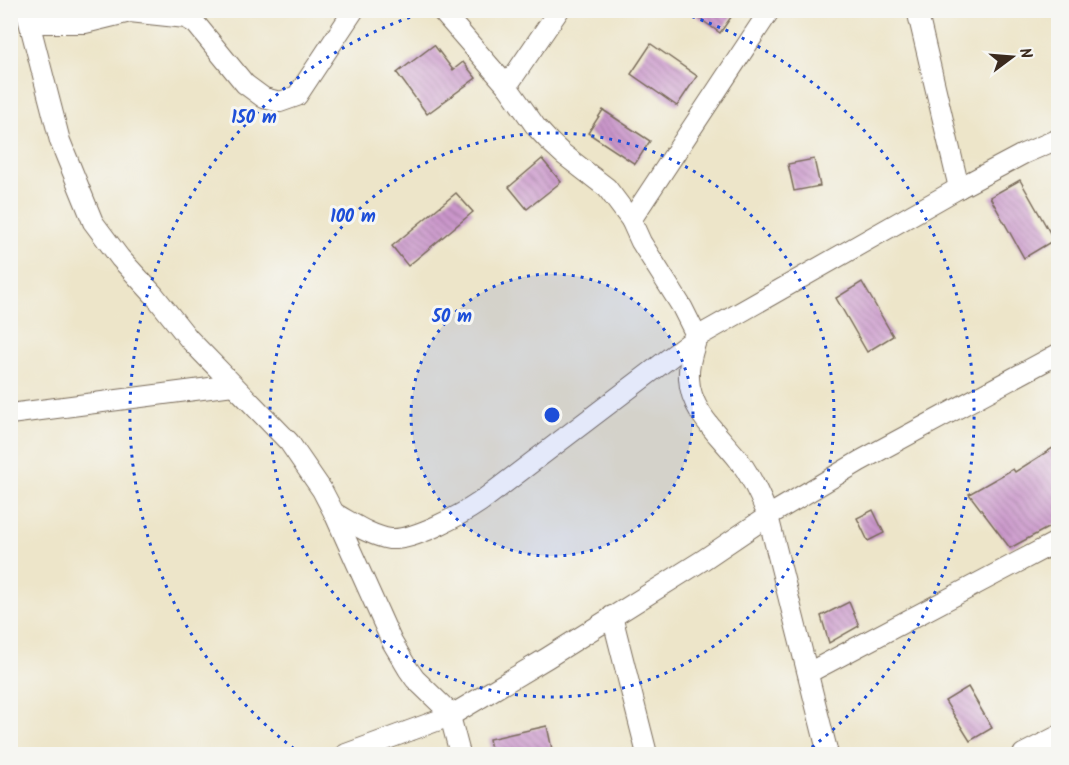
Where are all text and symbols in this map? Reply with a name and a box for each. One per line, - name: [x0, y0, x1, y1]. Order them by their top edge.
- north arrow: [982, 27, 1042, 87]
- text: N: [1012, 45, 1038, 62]
- text: 150 m: [231, 104, 277, 133]
- text: 100 m: [330, 203, 376, 232]
- text: 50 m: [431, 303, 472, 332]
- centre of rings: [542, 405, 562, 425]

